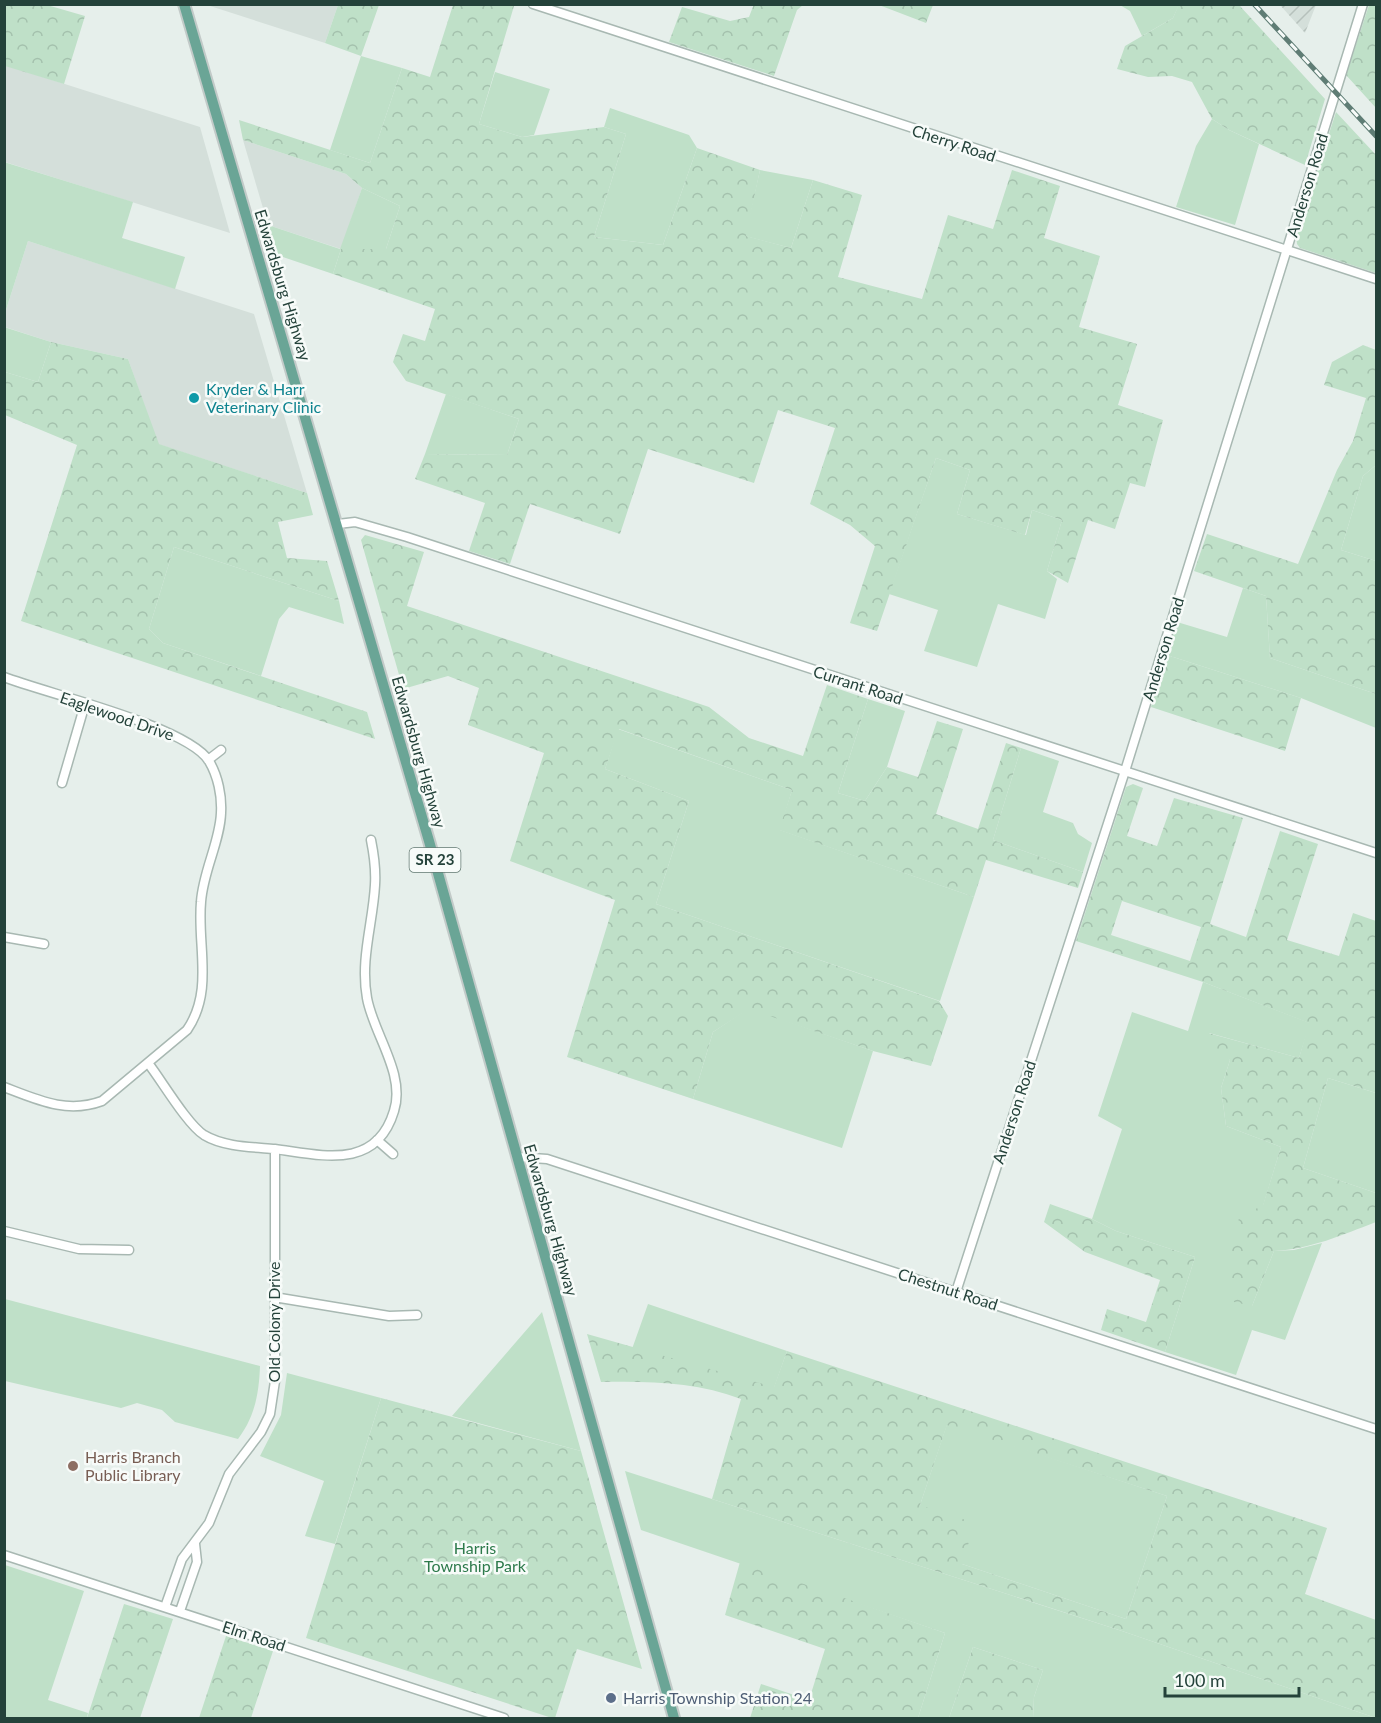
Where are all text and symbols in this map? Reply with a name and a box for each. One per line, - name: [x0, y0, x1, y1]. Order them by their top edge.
- street label: Cherry Road: [910, 120, 999, 165]
- street label: Anderson Road: [1282, 131, 1331, 239]
- street label: Edwardsburg Highway: [251, 207, 316, 364]
- place label: Kryder & Harr Veterinary Clinic: [206, 379, 322, 416]
- marker: Kryder & Harr Veterinary Clinic: [187, 391, 201, 405]
- street label: Anderson Road: [1138, 595, 1187, 703]
- street label: Currant Road: [811, 661, 905, 708]
- street label: Edwardsburg Highway: [389, 674, 450, 831]
- street label: Eaglewood Drive: [58, 687, 177, 744]
- road number: SR 23: [410, 848, 460, 872]
- street label: Anderson Road: [988, 1058, 1039, 1166]
- street label: Edwardsburg Highway: [521, 1142, 582, 1299]
- street label: Old Colony Drive: [264, 1262, 283, 1382]
- street label: Chestnut Road: [896, 1263, 1001, 1314]
- place label: Harris Branch Public Library: [85, 1447, 181, 1484]
- marker: Harris Branch Public Library: [66, 1459, 80, 1473]
- park label: Harris Township Park: [424, 1538, 527, 1575]
- street label: Elm Road: [220, 1616, 288, 1655]
- scale bar: [1165, 1660, 1298, 1698]
- text: 100 m: [1174, 1669, 1225, 1691]
- place label: Harris Township Station 24: [623, 1688, 812, 1707]
- marker: Harris Township Station 24: [604, 1691, 618, 1705]

